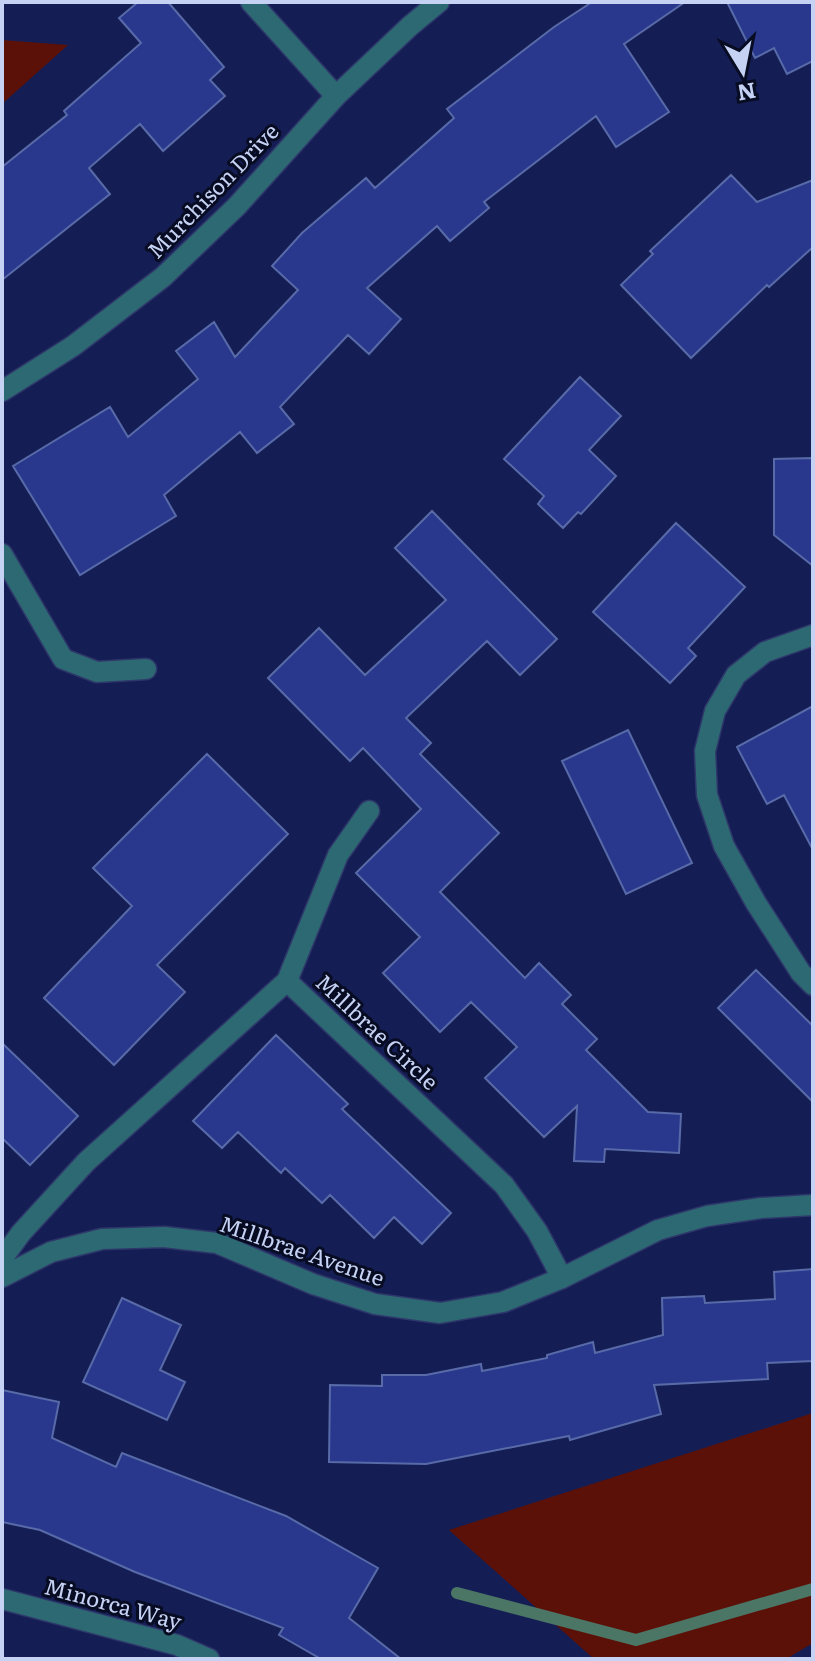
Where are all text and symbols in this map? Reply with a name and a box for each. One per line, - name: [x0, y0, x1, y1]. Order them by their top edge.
- north arrow: [703, 32, 783, 112]
- text: N: [735, 75, 759, 111]
- street label: Murchison Drive: [139, 115, 285, 265]
- street label: Millbrae Circle: [309, 965, 447, 1097]
- street label: Millbrae Avenue: [216, 1206, 389, 1293]
- street label: Minorca Way: [41, 1568, 186, 1637]

